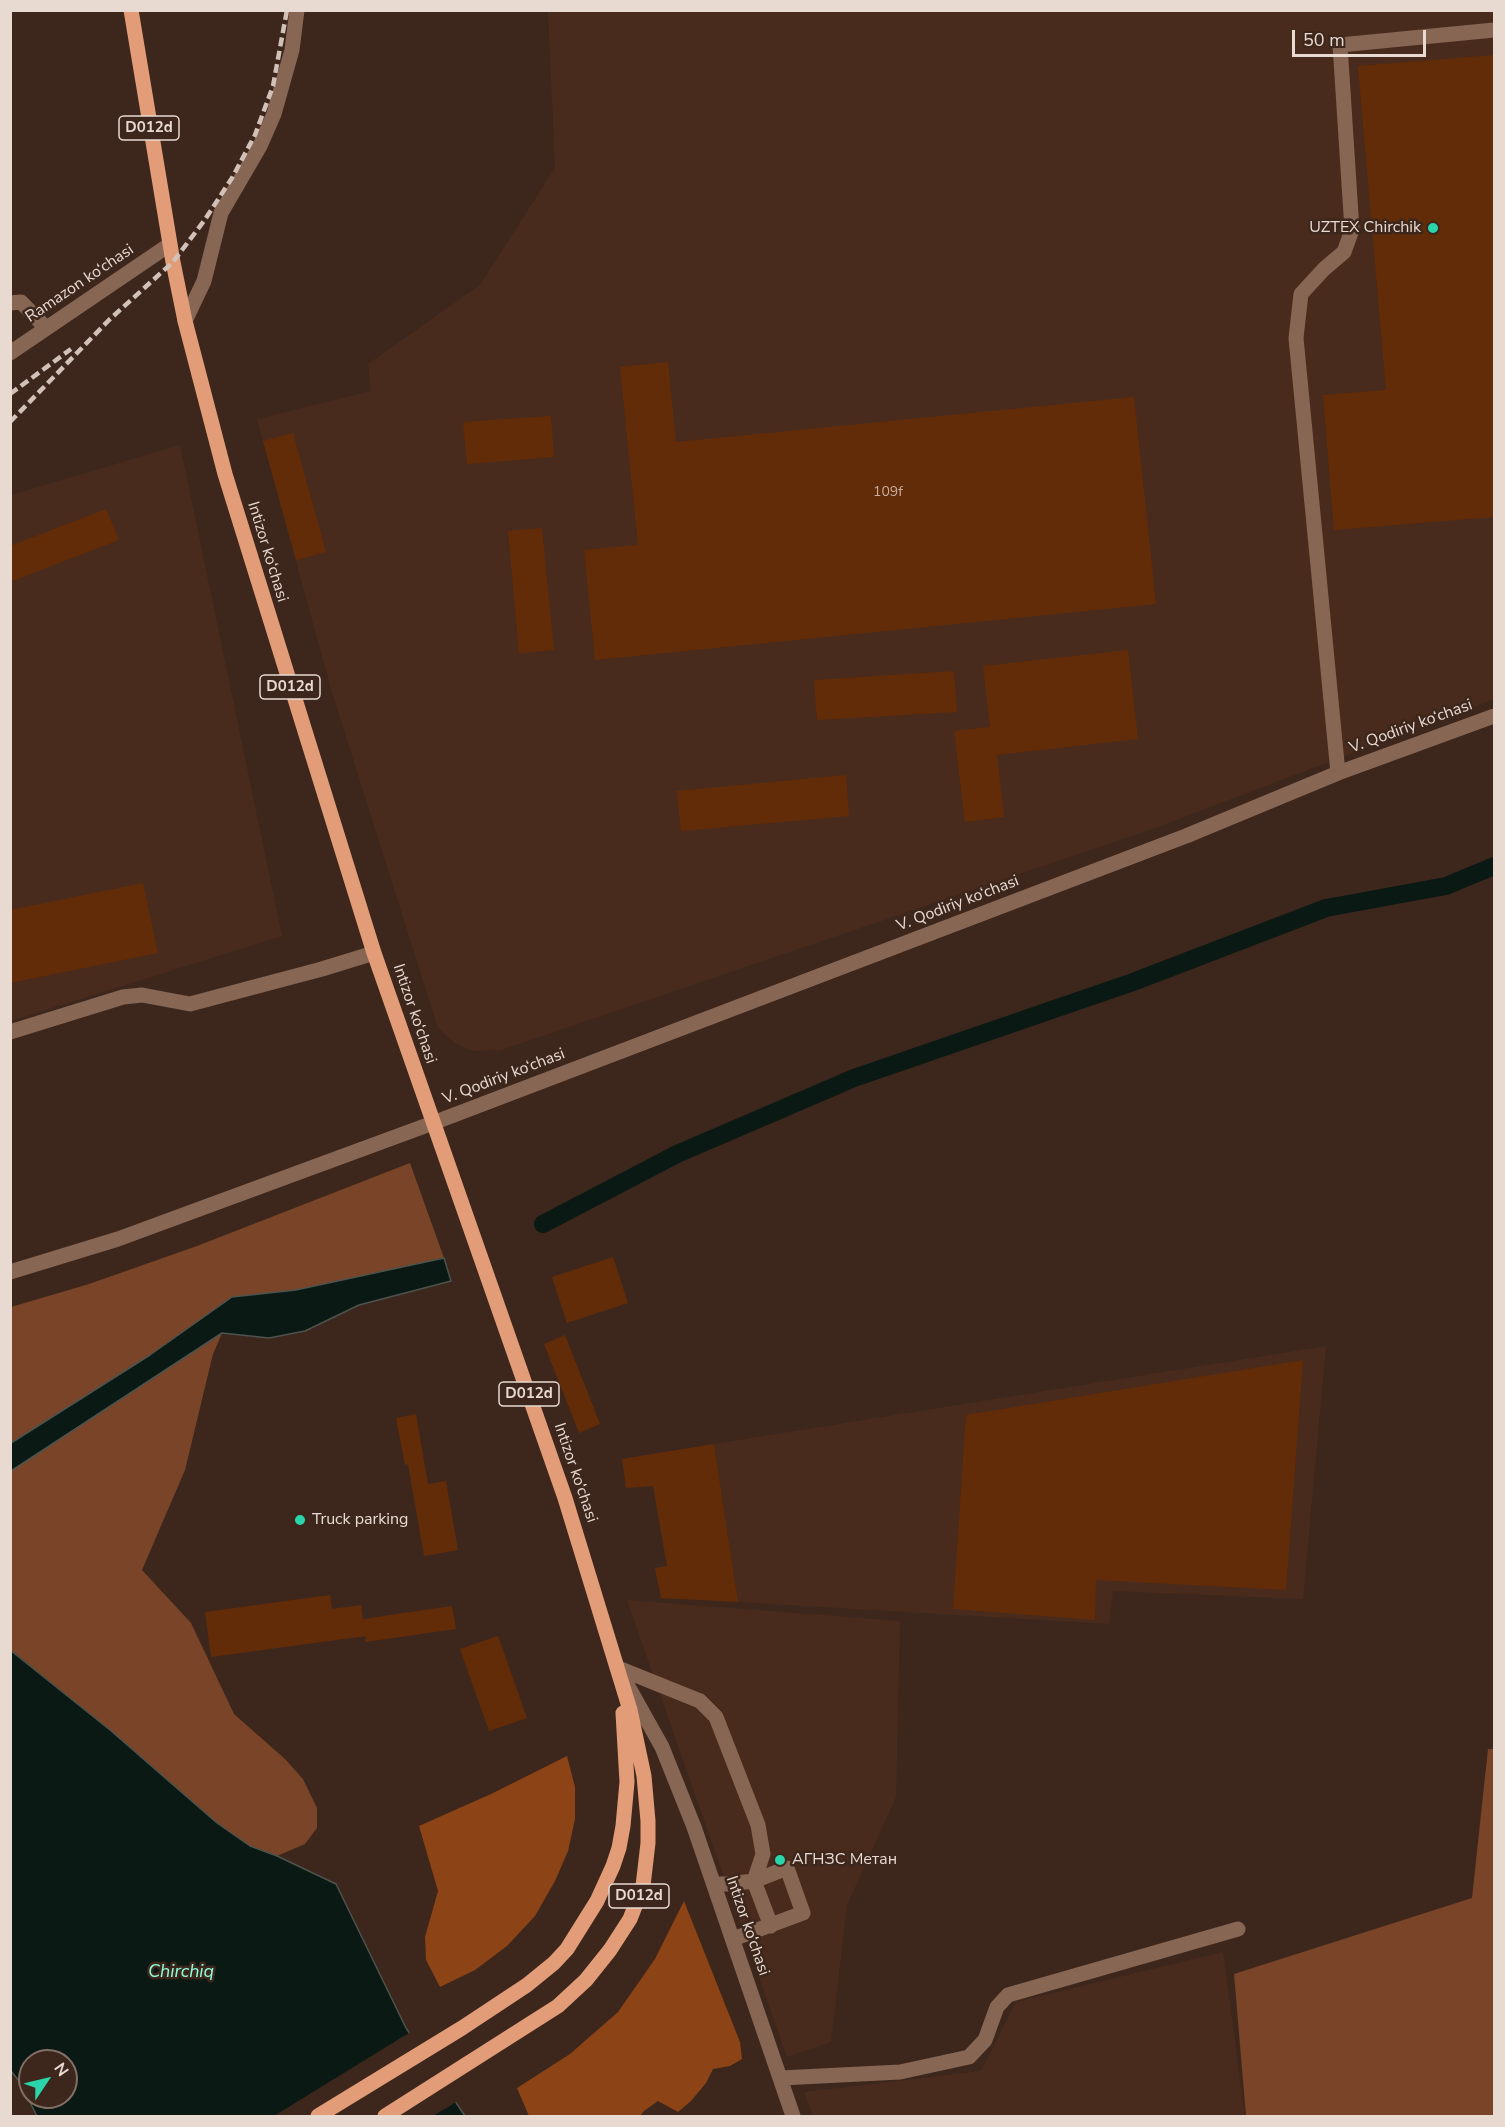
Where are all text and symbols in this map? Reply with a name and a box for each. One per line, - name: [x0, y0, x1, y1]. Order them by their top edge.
- scale bar: [1295, 18, 1428, 56]
- text: 50 m: [1303, 28, 1345, 52]
- road number: D012d: [119, 116, 179, 140]
- place label: UZTEX Chirchik: [1309, 218, 1421, 238]
- marker: UZTEX Chirchik: [1426, 221, 1440, 235]
- street label: Ramazon ko‘chasi: [22, 241, 138, 327]
- house number: 109f: [873, 485, 903, 501]
- street label: Intizor ko‘chasi: [243, 499, 291, 605]
- road number: D012d: [260, 675, 320, 699]
- street label: V. Qodiriy ko‘chasi: [1347, 696, 1475, 758]
- street label: V. Qodiriy ko‘chasi: [894, 872, 1022, 936]
- street label: Intizor ko‘chasi: [388, 962, 440, 1066]
- street label: V. Qodiriy ko‘chasi: [440, 1045, 568, 1109]
- road number: D012d: [499, 1382, 559, 1406]
- street label: Intizor ko‘chasi: [549, 1421, 601, 1525]
- place label: Truck parking: [312, 1510, 408, 1530]
- marker: Truck parking: [293, 1513, 307, 1527]
- place label: АГНЗС Метан: [792, 1850, 897, 1870]
- marker: АГНЗС Метан: [773, 1853, 787, 1867]
- street label: Intizor ko‘chasi: [721, 1874, 773, 1978]
- road number: D012d: [609, 1884, 669, 1908]
- water label: Chirchiq: [148, 1962, 214, 1984]
- north arrow: [18, 2049, 78, 2109]
- text: N: [49, 2059, 74, 2081]

